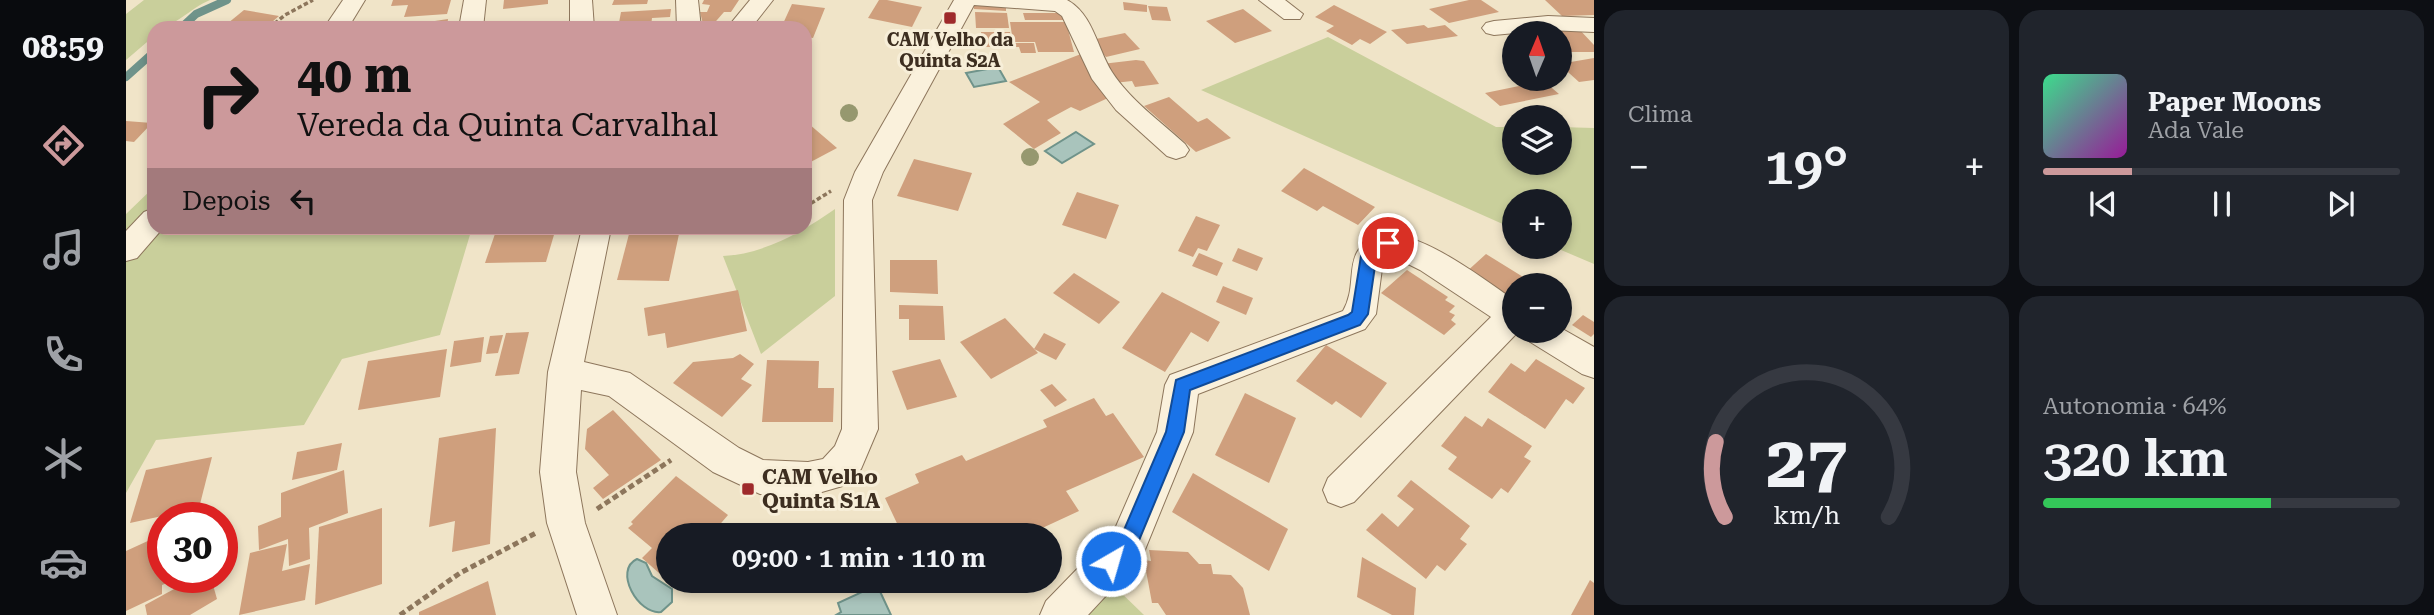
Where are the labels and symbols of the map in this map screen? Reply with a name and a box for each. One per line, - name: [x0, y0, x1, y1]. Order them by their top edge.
- marker: CAM Velho da Quinta S2A: [942, 10, 958, 26]
- north arrow: [1502, 21, 1572, 91]
- place label: CAM Velho da Quinta S2A: [887, 29, 1014, 71]
- pin: [1358, 213, 1418, 273]
- place label: CAM Velho Quinta S1A: [762, 465, 880, 513]
- marker: CAM Velho Quinta S1A: [740, 481, 756, 497]
- speed limit sign: 30: [147, 502, 238, 593]
- position arrow: [1074, 524, 1148, 598]

